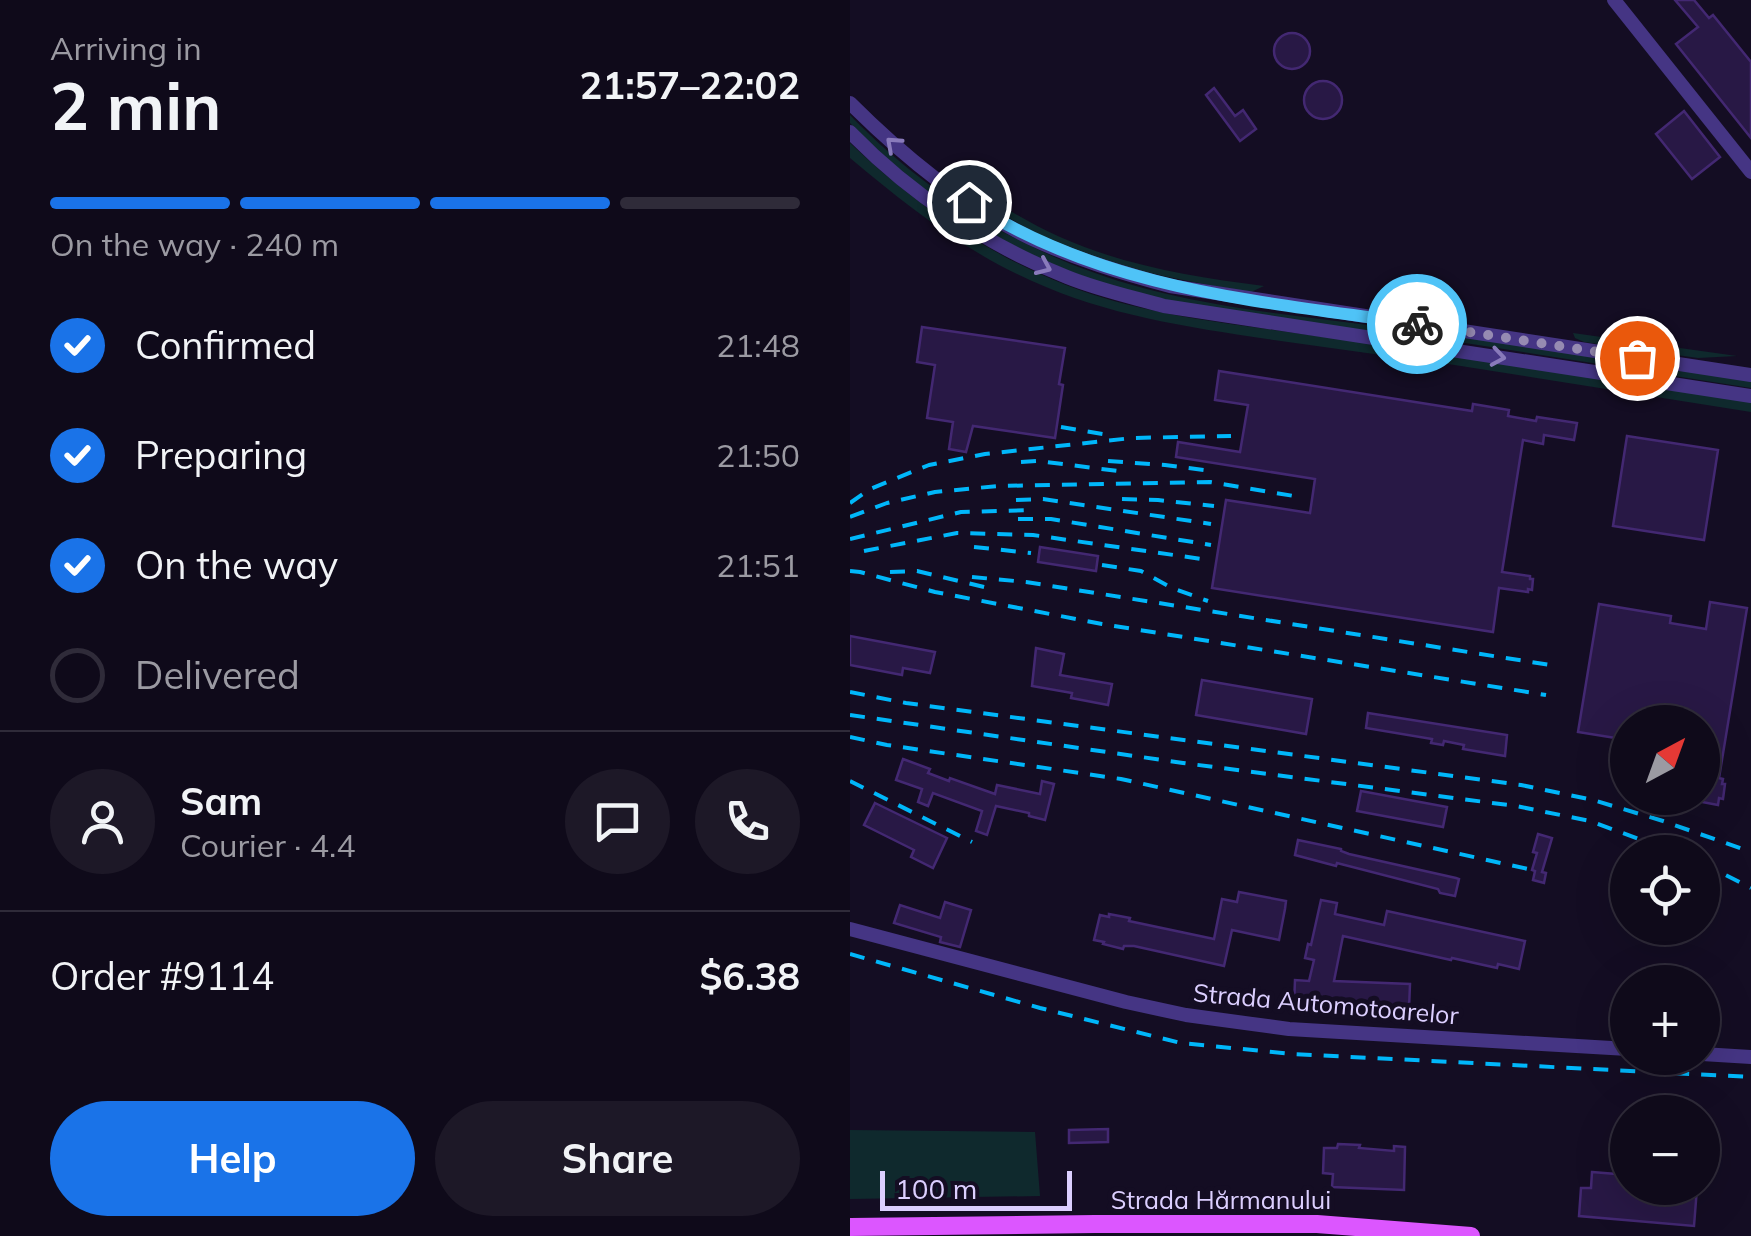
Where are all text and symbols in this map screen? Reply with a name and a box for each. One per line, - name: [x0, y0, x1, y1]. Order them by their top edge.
- text: Arriving in: [50, 28, 202, 68]
- text: 21:57–22:02: [580, 61, 800, 109]
- text: 2 min: [50, 65, 221, 146]
- one-way arrow: [886, 137, 905, 155]
- pin: [927, 160, 1012, 245]
- icon: home: [942, 175, 997, 230]
- text: On the way · 240 m: [50, 224, 339, 264]
- one-way arrow: [1034, 254, 1052, 274]
- courier: [1367, 274, 1467, 374]
- icon: bike: [1390, 297, 1445, 352]
- pin: [1595, 316, 1680, 401]
- icon: check: [50, 318, 105, 373]
- text: Confirmed: [135, 321, 316, 369]
- text: 21:48: [716, 325, 800, 365]
- icon: bag: [1610, 331, 1665, 386]
- one-way arrow: [1490, 346, 1507, 367]
- icon: check: [50, 428, 105, 483]
- text: Preparing: [135, 431, 307, 479]
- text: 21:50: [716, 435, 800, 475]
- icon: check: [50, 538, 105, 593]
- text: On the way: [135, 541, 338, 589]
- text: 21:51: [716, 545, 800, 585]
- text: Delivered: [135, 651, 300, 699]
- north arrow: [1610, 705, 1720, 815]
- map controls: [1610, 705, 1720, 1205]
- button: person: [50, 769, 155, 874]
- button: chat: [565, 769, 670, 874]
- button: phone: [695, 769, 800, 874]
- text: Sam: [180, 777, 262, 825]
- text: Courier · 4.4: [180, 825, 356, 865]
- button: locate: [1610, 835, 1720, 945]
- text: Order #9114: [50, 952, 274, 1000]
- text: $6.38: [699, 952, 800, 1000]
- button: +: [1610, 965, 1720, 1075]
- street label: Strada Automotoarelor: [1192, 976, 1460, 1031]
- button: −: [1610, 1095, 1720, 1205]
- button: Help: [50, 1101, 415, 1216]
- button: Share: [435, 1101, 800, 1216]
- scale bar: [880, 1166, 1072, 1210]
- text: 100 m: [895, 1171, 977, 1206]
- street label: Strada Hărmanului: [1111, 1184, 1331, 1215]

